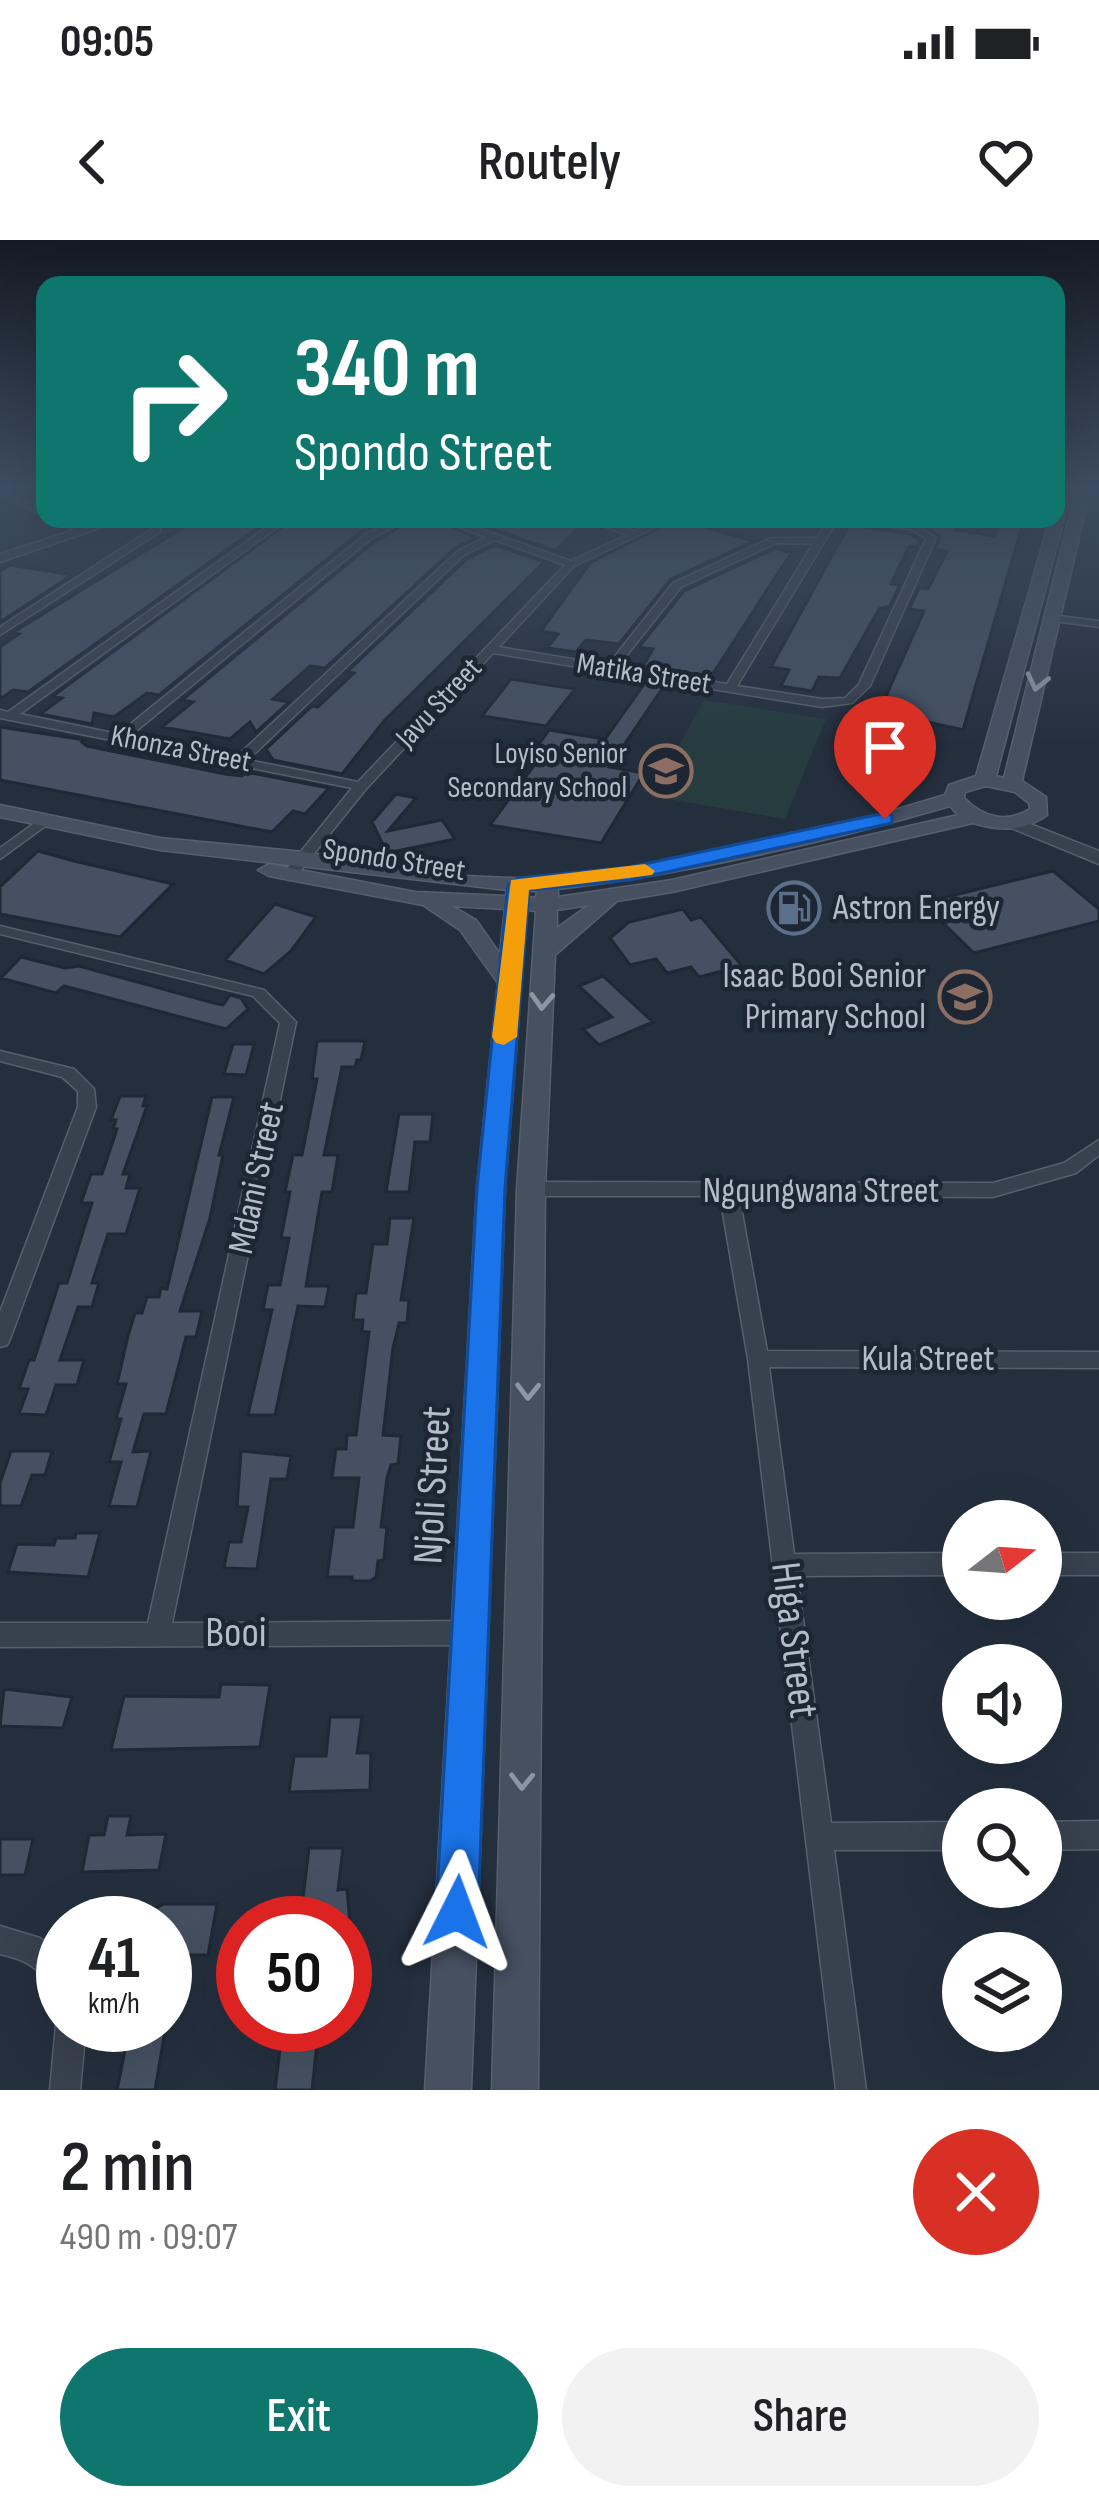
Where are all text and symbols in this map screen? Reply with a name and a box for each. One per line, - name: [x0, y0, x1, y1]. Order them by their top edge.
- text: 09:05: [60, 15, 154, 70]
- icon: back: [60, 129, 126, 195]
- icon: heart: [973, 129, 1039, 195]
- text: Routely: [478, 130, 621, 195]
- text: 340 m: [294, 319, 480, 420]
- icon: right: [96, 324, 252, 480]
- text: Spondo Street: [294, 421, 552, 486]
- street label: Matika Street: [574, 646, 714, 702]
- street label: Javu Street: [388, 651, 490, 756]
- one-way arrow: [1026, 671, 1051, 691]
- pin: [834, 696, 936, 819]
- icon: arrive: [852, 714, 918, 780]
- street label: Khonza Street: [108, 718, 254, 780]
- place label: Loyiso Senior Secondary School: [448, 736, 627, 806]
- school or university icon: Loyiso Senior Secondary School: [638, 743, 694, 799]
- street label: Spondo Street: [320, 831, 468, 889]
- fuel station icon: Astron Energy: [766, 880, 822, 936]
- place label: Astron Energy: [832, 887, 1000, 930]
- place label: Isaac Booi Senior Primary School: [723, 955, 926, 1039]
- school or university icon: Isaac Booi Senior Primary School: [937, 969, 993, 1025]
- one-way arrow: [529, 992, 555, 1011]
- street label: Mdani Street: [220, 1098, 294, 1258]
- street label: Ngqungwana Street: [703, 1170, 939, 1213]
- street label: Kula Street: [861, 1338, 995, 1381]
- one-way arrow: [516, 1382, 542, 1401]
- street label: Njoli Street: [403, 1405, 463, 1565]
- north arrow: [942, 1500, 1062, 1620]
- map controls: [942, 1500, 1062, 2052]
- street label: Higa Street: [759, 1559, 829, 1721]
- street label: Booi: [205, 1608, 267, 1659]
- button: sound: [942, 1644, 1062, 1764]
- one-way arrow: [509, 1772, 535, 1791]
- button: search: [942, 1788, 1062, 1908]
- position arrow: [394, 1849, 520, 1975]
- speed limit sign: 50: [216, 1896, 372, 2052]
- text: 41: [88, 1923, 140, 1995]
- button: layers: [942, 1932, 1062, 2052]
- text: km/h: [88, 1986, 140, 2022]
- text: 2 min: [60, 2125, 195, 2212]
- button: close: [913, 2129, 1039, 2255]
- text: 490 m · 09:07: [60, 2214, 237, 2261]
- button: Exit: [60, 2348, 538, 2486]
- button: Share: [562, 2348, 1039, 2486]

